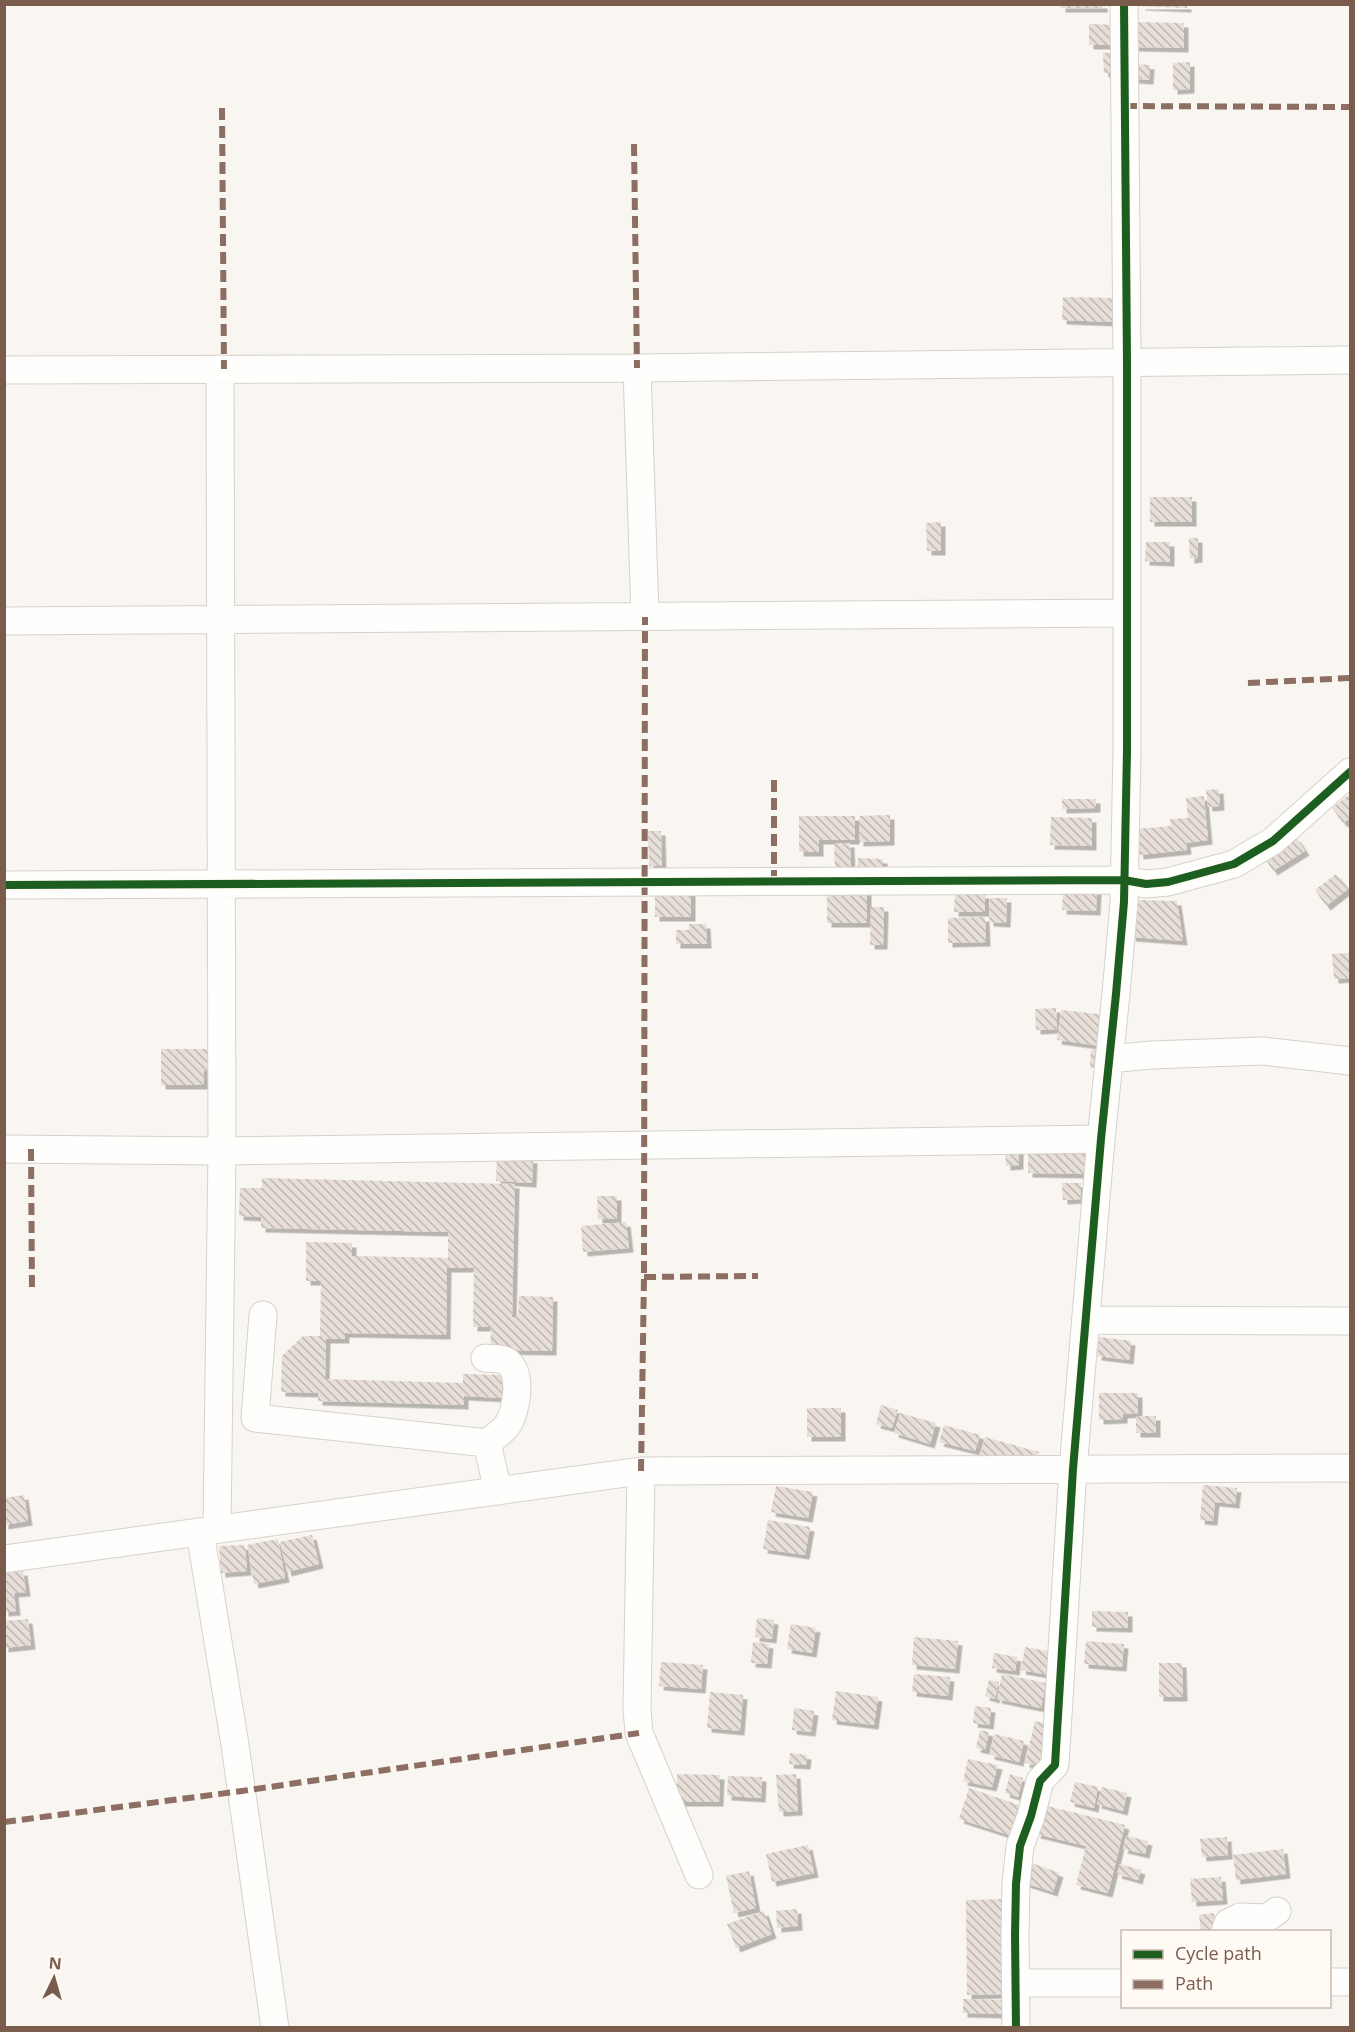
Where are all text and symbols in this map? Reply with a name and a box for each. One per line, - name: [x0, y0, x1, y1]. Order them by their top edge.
- legend: [1121, 1930, 1331, 2008]
- text: Cycle path: [1175, 1941, 1262, 1965]
- north arrow: [24, 1948, 84, 2008]
- text: N: [48, 1952, 63, 1975]
- text: Path: [1175, 1971, 1213, 1995]

